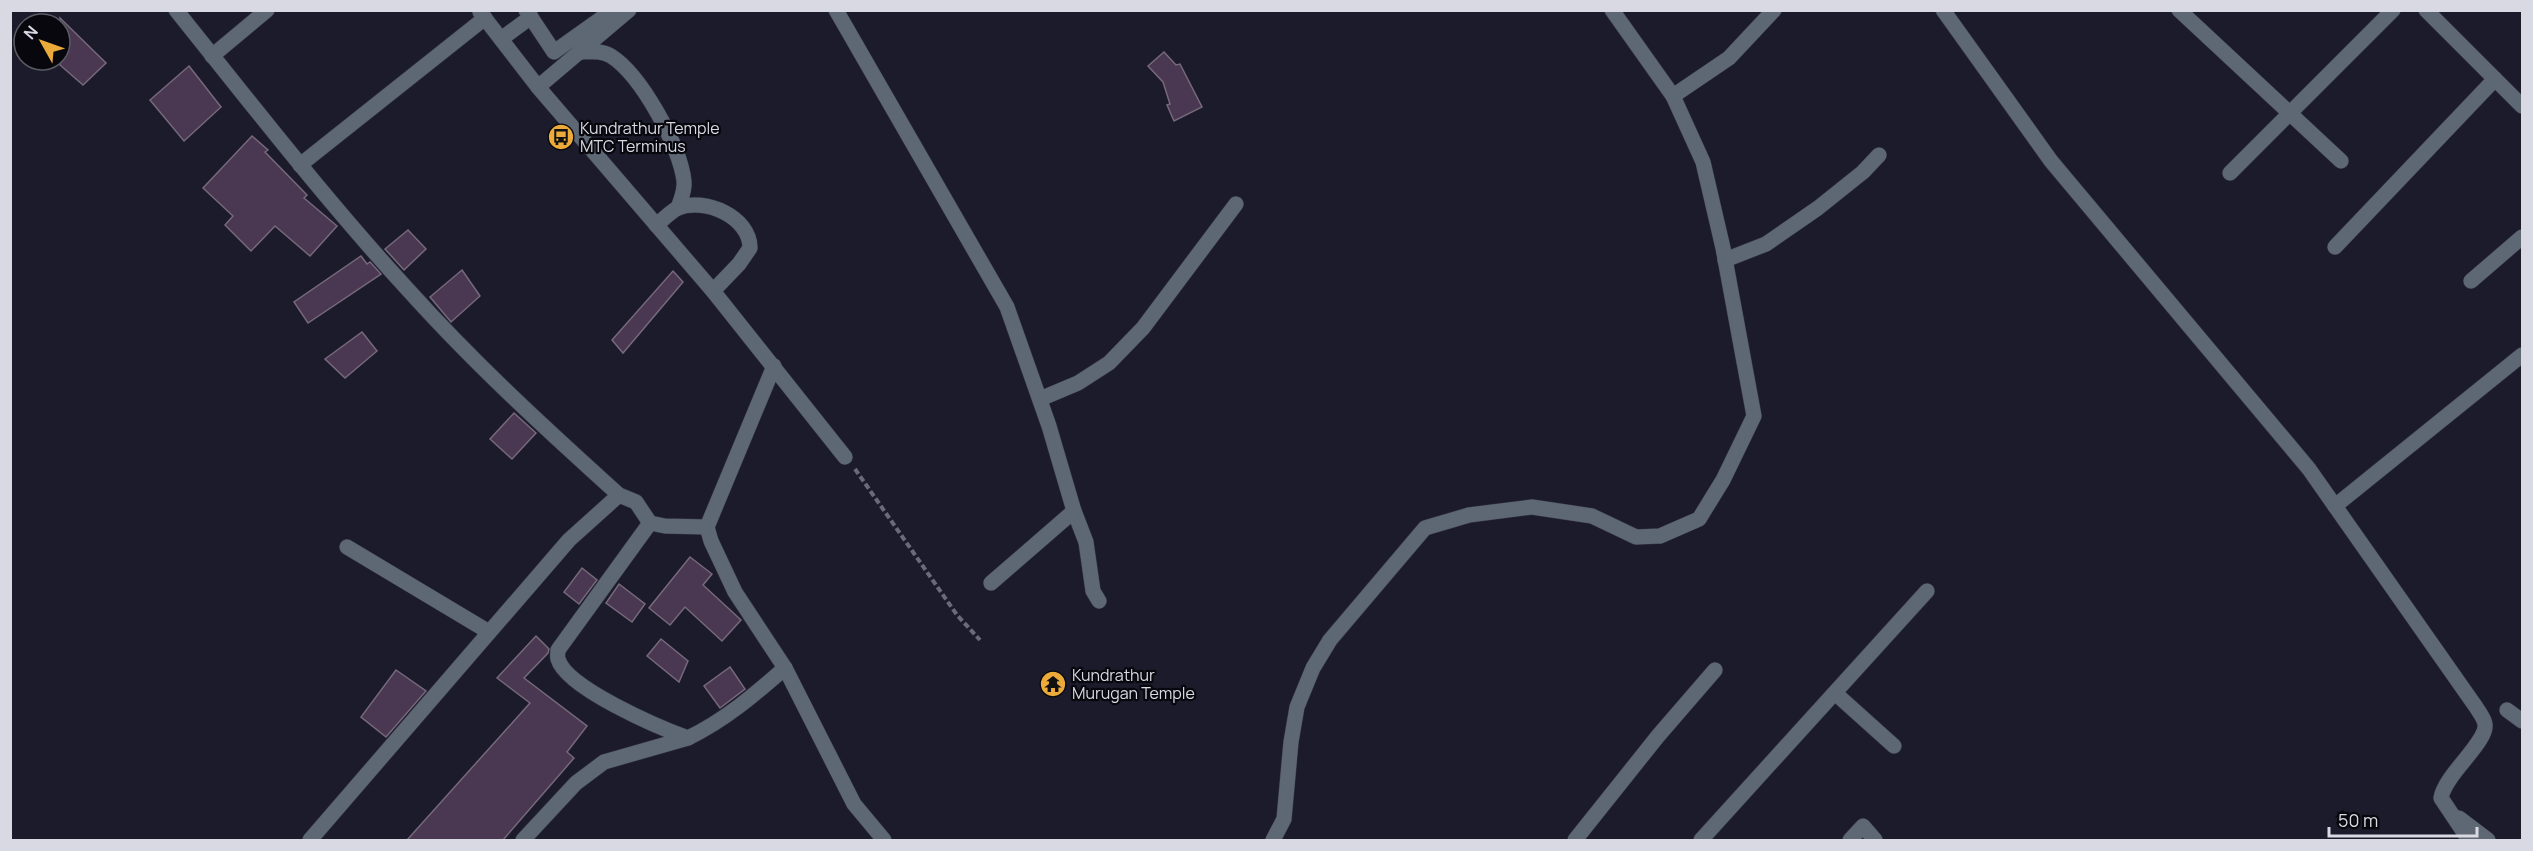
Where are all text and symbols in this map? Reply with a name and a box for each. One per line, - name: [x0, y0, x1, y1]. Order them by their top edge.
- north arrow: [12, 12, 72, 72]
- text: N: [18, 21, 43, 44]
- place label: Kundrathur Temple MTC Terminus: [580, 117, 720, 157]
- bus stop icon: Kundrathur Temple MTC Terminus: [546, 122, 576, 152]
- place label: Kundrathur Murugan Temple: [1072, 664, 1195, 704]
- temple icon: Kundrathur Murugan Temple: [1038, 669, 1068, 699]
- scale bar: [2329, 800, 2478, 838]
- text: 50 m: [2338, 808, 2378, 832]

